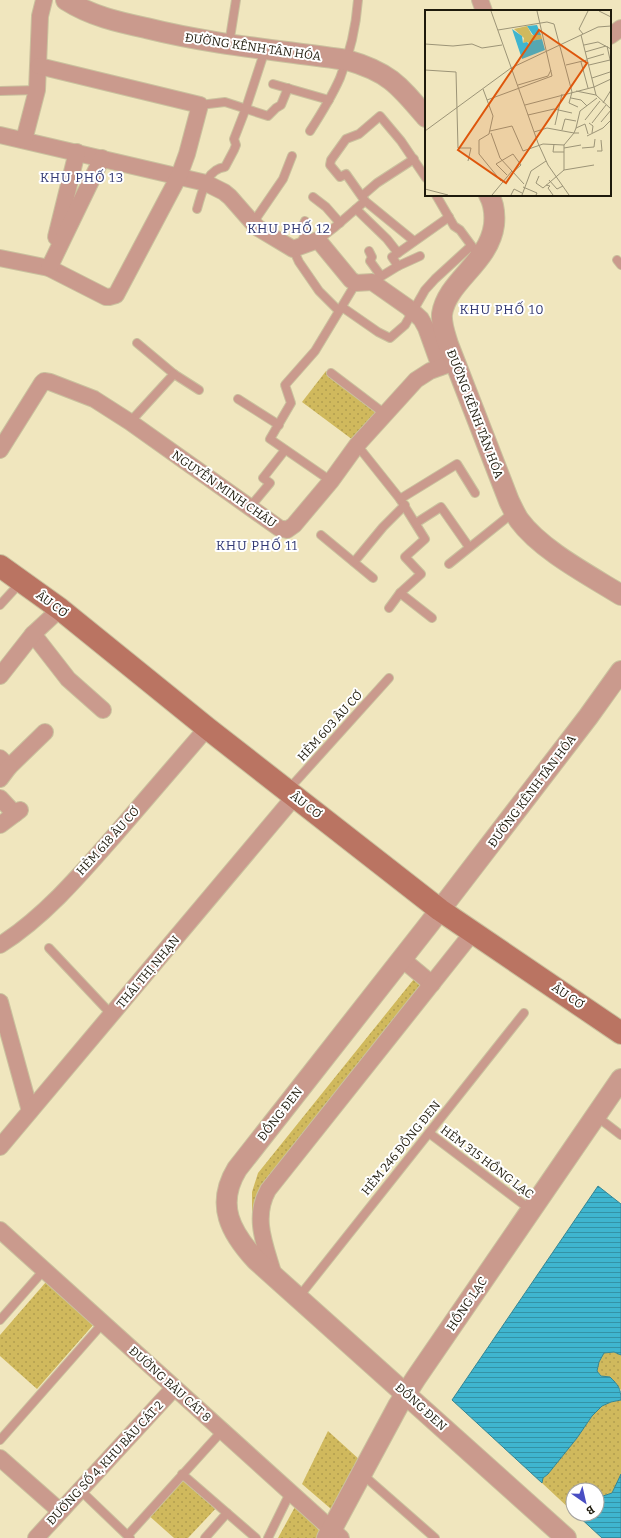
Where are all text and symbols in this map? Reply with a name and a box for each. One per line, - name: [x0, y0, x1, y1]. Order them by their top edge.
- inset map: [425, 10, 611, 196]
- street label: ĐƯỜNG KÊNH TÂN HÓA: [184, 30, 323, 64]
- district label: KHU PHỐ 13: [40, 169, 124, 185]
- district label: KHU PHỐ 12: [247, 220, 331, 236]
- district label: KHU PHỐ 10: [459, 301, 545, 317]
- street label: ĐƯỜNG KÊNH TÂN HÓA: [444, 347, 507, 481]
- street label: NGUYỄN MINH CHÂU: [169, 446, 280, 530]
- district label: KHU PHỐ 11: [216, 537, 298, 553]
- street label: ÂU CƠ: [33, 587, 71, 620]
- street label: HẺM 603 ÂU CƠ: [294, 687, 365, 764]
- street label: ĐƯỜNG KÊNH TÂN HÓA: [484, 731, 579, 850]
- street label: ÂU CƠ: [288, 788, 325, 822]
- street label: HẺM 618 ÂU CƠ: [73, 803, 142, 878]
- street label: THÁI THỊ NHẠN: [113, 932, 183, 1011]
- street label: ÂU CƠ: [549, 979, 587, 1012]
- street label: ĐỒNG ĐEN: [253, 1083, 305, 1143]
- street label: HẺM 246 ĐỒNG ĐEN: [357, 1097, 444, 1198]
- street label: HẺM 315 HỒNG LẠC: [438, 1121, 537, 1202]
- street label: HỒNG LẠC: [442, 1273, 490, 1333]
- street label: ĐƯỜNG BÀU CÁT 8: [126, 1343, 214, 1424]
- street label: ĐỒNG ĐEN: [393, 1379, 451, 1434]
- street label: ĐƯỜNG SỐ 4, KHU BÀU CÁT 2: [42, 1397, 166, 1528]
- north arrow: [565, 1482, 605, 1522]
- text: B: [584, 1502, 597, 1517]

